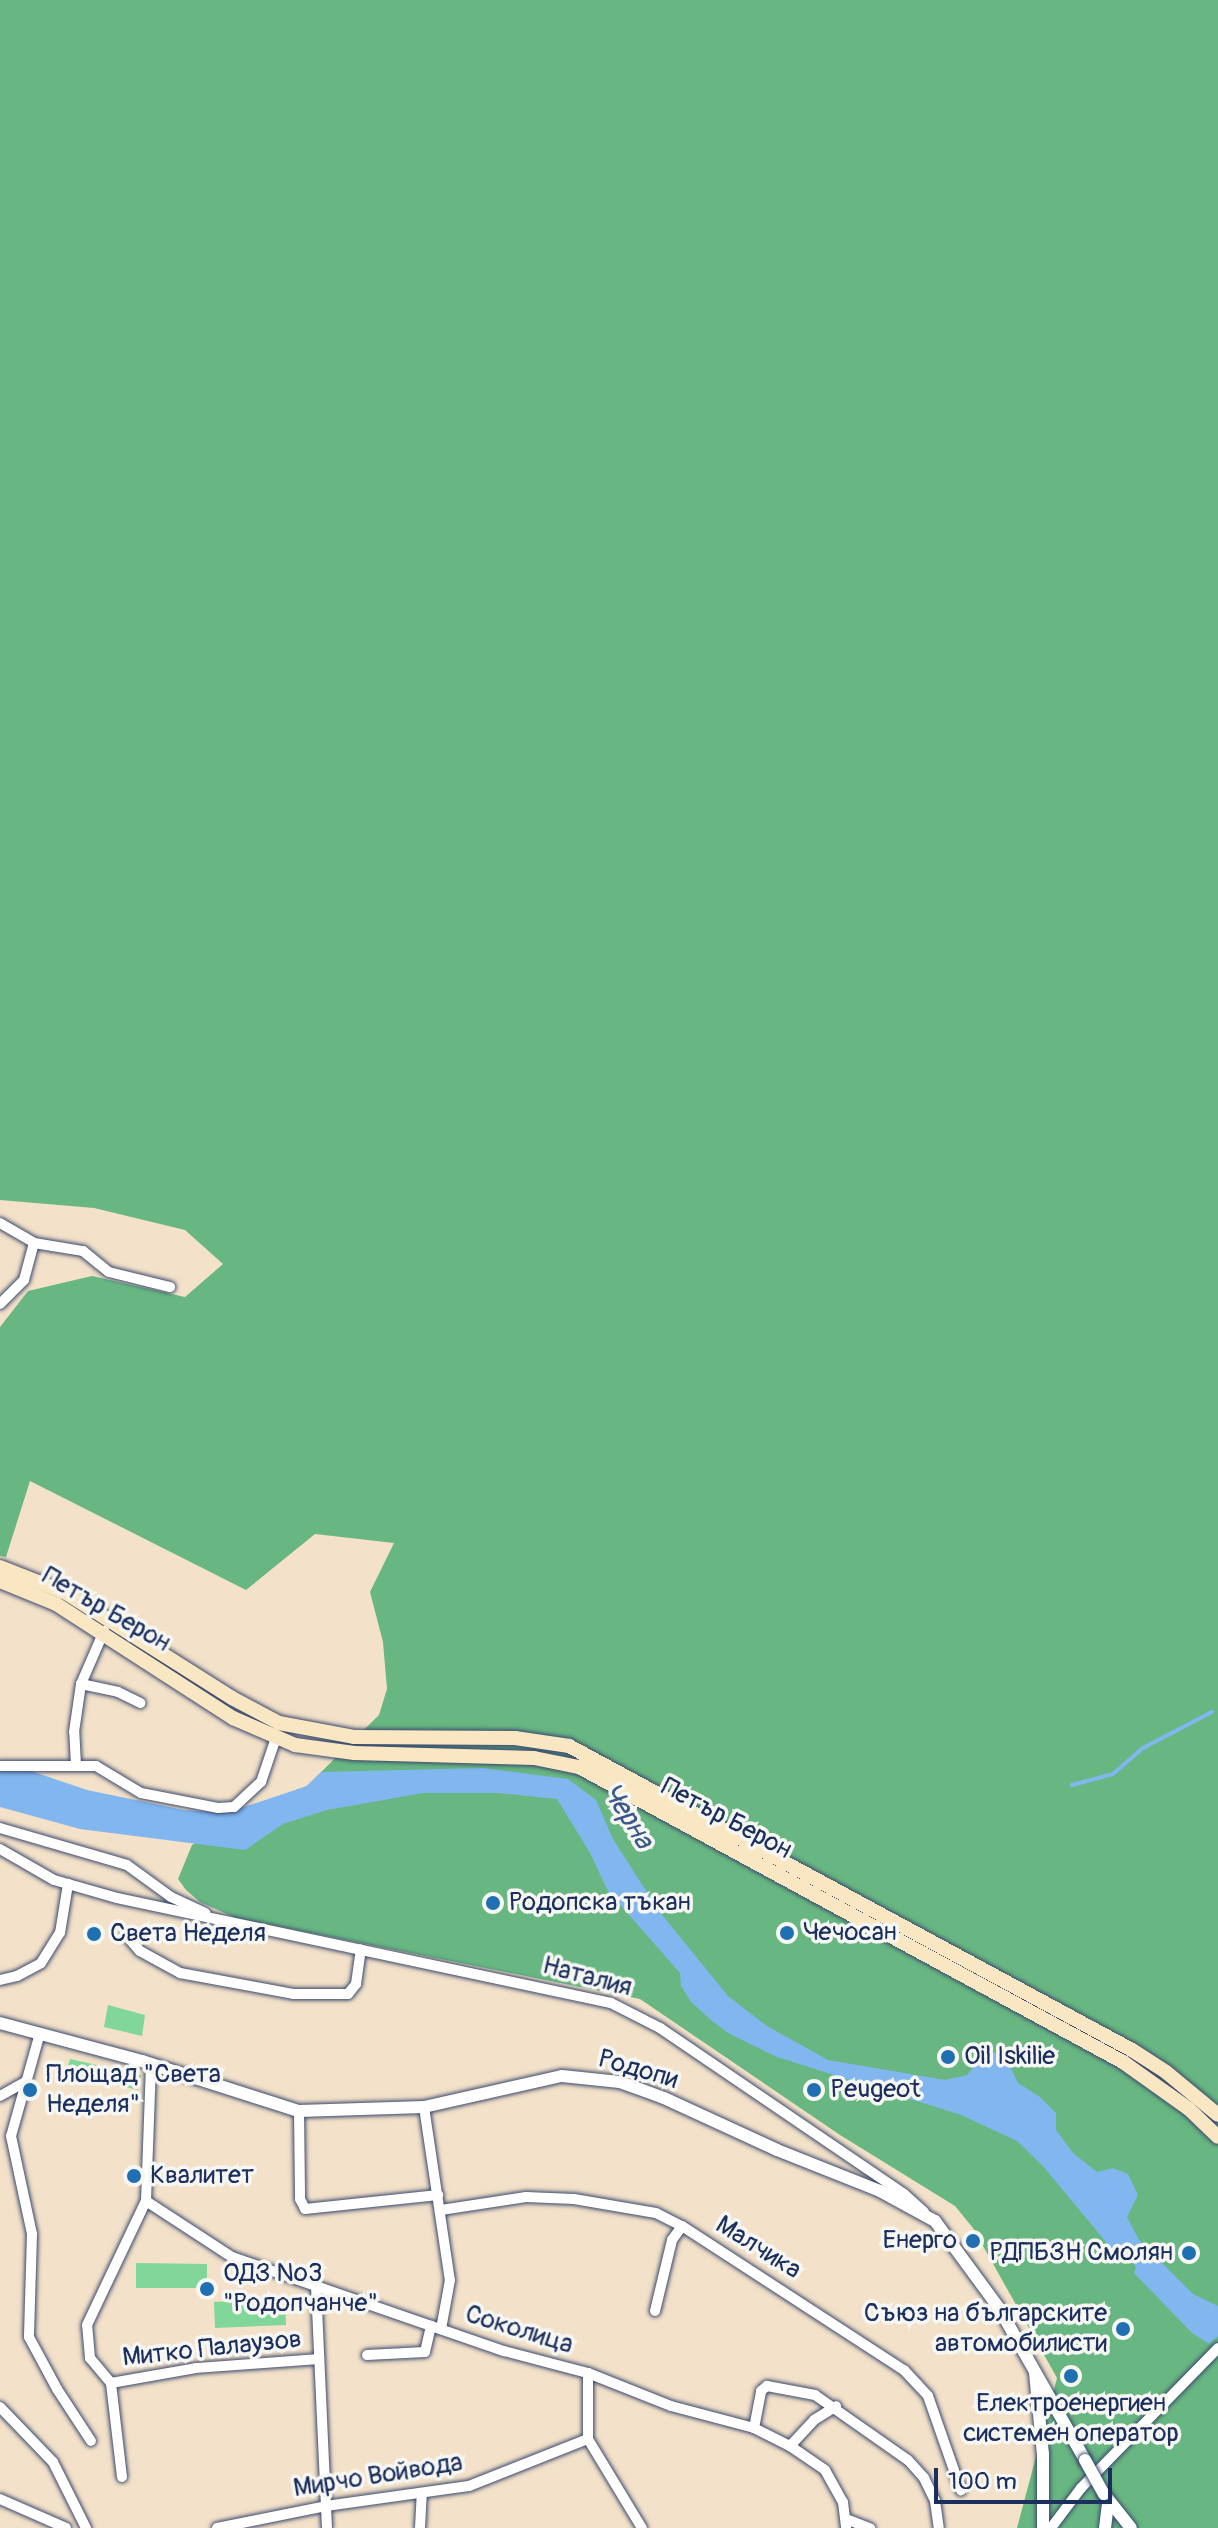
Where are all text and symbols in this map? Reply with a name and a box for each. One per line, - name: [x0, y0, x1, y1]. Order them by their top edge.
- street label: Петър Берон: [36, 1561, 176, 1659]
- street label: Петър Берон: [656, 1772, 796, 1866]
- water label: Черна: [594, 1777, 660, 1855]
- place label: Родопска тъкан: [509, 1887, 691, 1919]
- marker: Родопска тъкан: [484, 1894, 502, 1912]
- place label: Чечосан: [803, 1917, 897, 1949]
- place label: Света Неделя: [110, 1918, 266, 1950]
- marker: Чечосан: [778, 1924, 796, 1942]
- marker: Света Неделя: [85, 1925, 103, 1943]
- street label: Наталия: [539, 1950, 635, 2004]
- place label: Oil Iskilie: [964, 2041, 1055, 2073]
- street label: Родопи: [595, 2044, 681, 2096]
- marker: Oil Iskilie: [939, 2048, 957, 2066]
- place label: Площад "Света Неделя": [46, 2059, 221, 2120]
- place label: Peugeot: [830, 2074, 921, 2106]
- marker: Площад "Света Неделя": [21, 2081, 39, 2099]
- marker: Peugeot: [805, 2081, 823, 2099]
- place label: Квалитет: [150, 2160, 254, 2192]
- marker: Квалитет: [125, 2167, 143, 2185]
- street label: Малчика: [710, 2210, 806, 2286]
- place label: Енерго: [883, 2225, 957, 2257]
- marker: Енерго: [964, 2232, 982, 2250]
- place label: РДПБЗН Смолян: [990, 2237, 1173, 2269]
- marker: РДПБЗН Смолян: [1180, 2244, 1198, 2262]
- place label: ОДЗ №3 "Родопчанче": [223, 2258, 378, 2320]
- marker: ОДЗ №3 "Родопчанче": [198, 2280, 216, 2298]
- place label: Съюз на българските автомобилисти: [864, 2298, 1107, 2360]
- street label: Соколица: [461, 2299, 577, 2361]
- marker: Съюз на българските автомобилисти: [1114, 2320, 1132, 2338]
- street label: Митко Палаузов: [121, 2324, 303, 2374]
- marker: Електроенергиен системен оператор: [1062, 2367, 1080, 2385]
- place label: Електроенергиен системен оператор: [963, 2388, 1179, 2450]
- street label: Мирчо Войвода: [291, 2447, 465, 2505]
- scale bar: [938, 2452, 1116, 2502]
- text: 100 m: [948, 2467, 1017, 2496]

